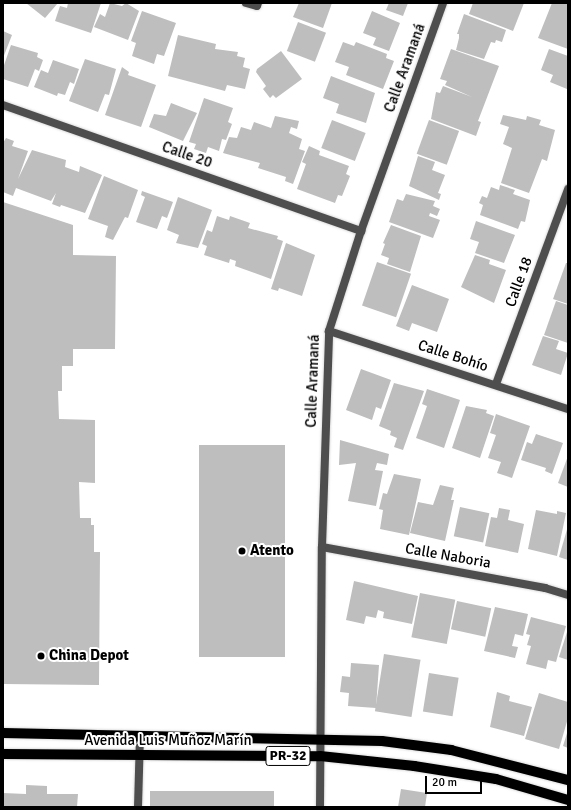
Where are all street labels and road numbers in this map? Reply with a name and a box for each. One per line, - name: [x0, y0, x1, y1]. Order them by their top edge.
- street label: Calle Aramaná: [381, 21, 429, 115]
- street label: Calle 20: [159, 138, 215, 172]
- street label: Calle 18: [502, 254, 536, 310]
- street label: Calle Aramaná: [302, 334, 324, 428]
- street label: Calle Bohío: [416, 336, 490, 376]
- street label: Calle Naboria: [404, 540, 492, 572]
- street label: Avenida Luis Muñoz Marín: [84, 732, 252, 750]
- road number: PR-32: [265, 744, 311, 768]

